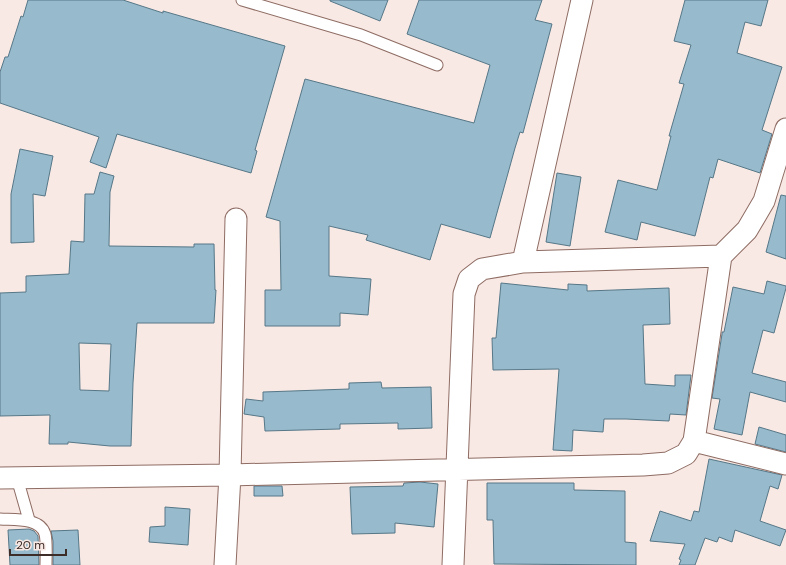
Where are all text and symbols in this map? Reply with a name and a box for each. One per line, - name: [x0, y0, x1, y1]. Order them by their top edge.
- scale bar: [10, 531, 66, 557]
- text: 20 m: [16, 537, 45, 553]

